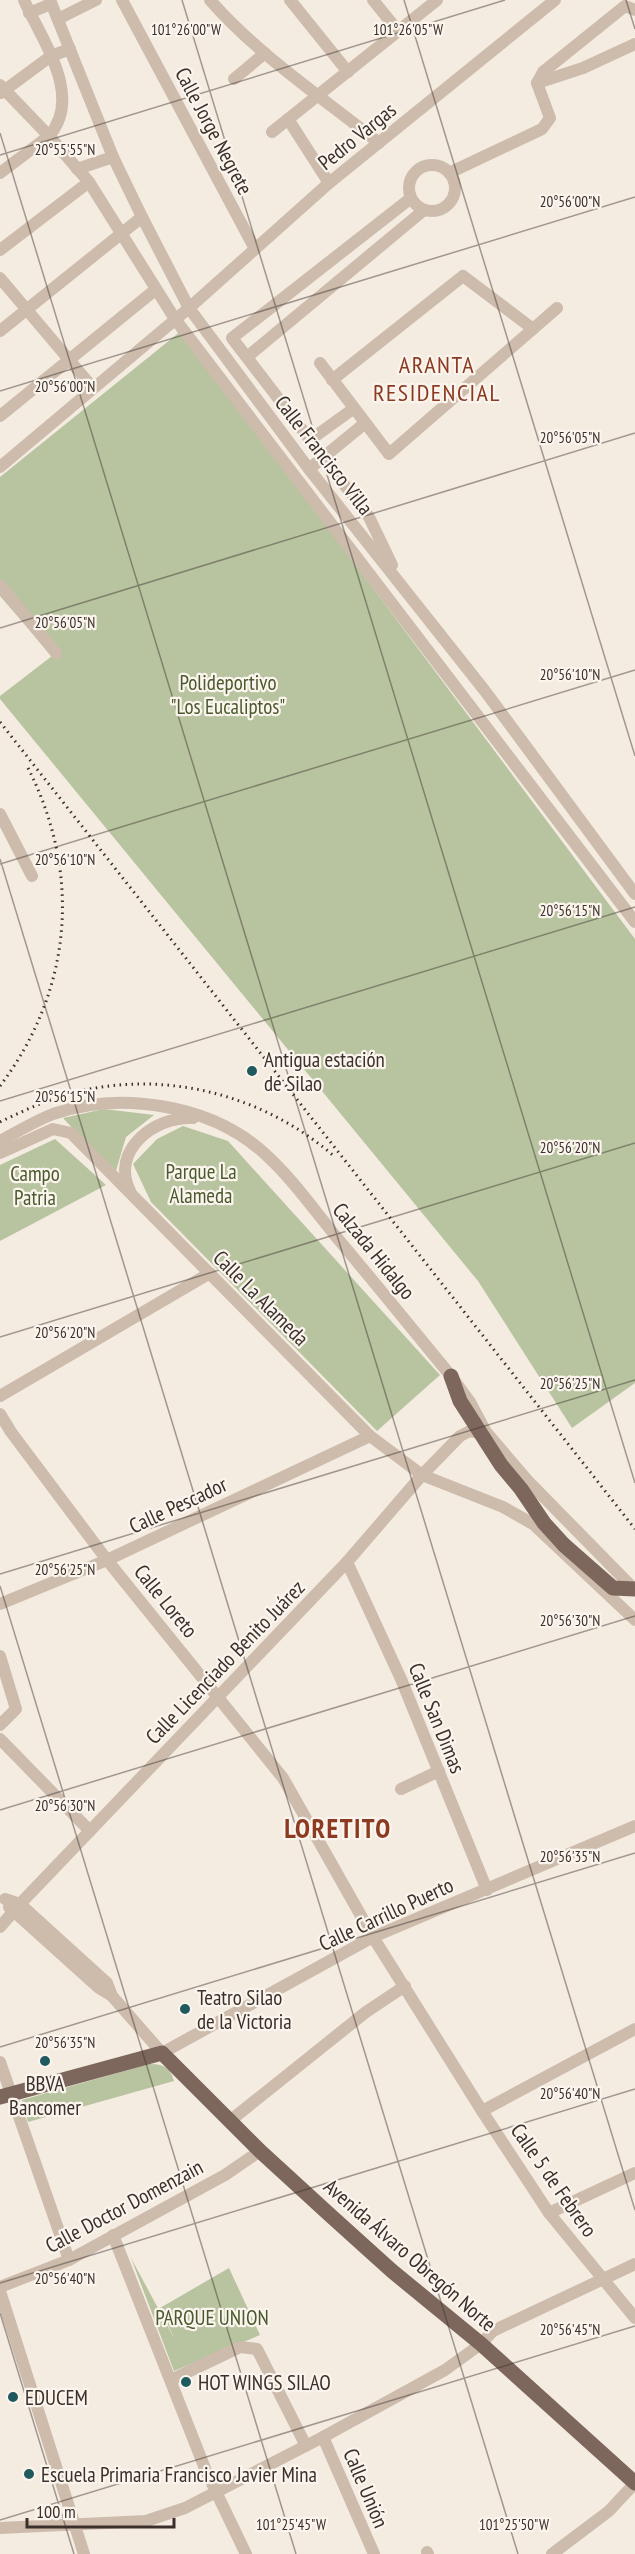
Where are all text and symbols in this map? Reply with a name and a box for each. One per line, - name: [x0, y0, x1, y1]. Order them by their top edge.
- text: 101°26'00"W: [151, 20, 221, 39]
- text: 101°26'05"W: [373, 20, 443, 39]
- street label: Calle Jorge Negrete: [169, 63, 259, 199]
- street label: Pedro Vargas: [312, 96, 402, 176]
- text: 20°55'55"N: [35, 140, 95, 159]
- text: 20°56'00"N: [540, 192, 600, 211]
- district label: ARANTA RESIDENCIAL: [373, 349, 501, 408]
- text: 20°56'00"N: [35, 377, 95, 396]
- street label: Calle Francisco Villa: [269, 390, 379, 520]
- text: 20°56'05"N: [540, 428, 600, 447]
- text: 20°56'05"N: [35, 613, 95, 632]
- text: 20°56'10"N: [540, 665, 600, 684]
- park label: Polideportivo "Los Eucaliptos": [171, 669, 285, 720]
- text: 20°56'10"N: [35, 850, 95, 869]
- text: 20°56'15"N: [540, 901, 600, 920]
- place label: Antigua estación de Silao: [264, 1046, 385, 1097]
- marker: Antigua estación de Silao: [245, 1064, 259, 1078]
- text: 20°56'15"N: [35, 1087, 95, 1106]
- text: 20°56'20"N: [540, 1138, 600, 1157]
- park label: Parque La Alameda: [165, 1158, 237, 1209]
- park label: Campo Patria: [10, 1160, 60, 1211]
- street label: Calzada Hidalgo: [327, 1197, 421, 1305]
- street label: Calle La Alameda: [207, 1244, 315, 1352]
- text: 20°56'20"N: [35, 1323, 95, 1342]
- text: 20°56'25"N: [540, 1374, 600, 1393]
- street label: Calle Pescador: [125, 1470, 232, 1539]
- street label: Calle Loreto: [128, 1559, 204, 1643]
- text: 20°56'25"N: [35, 1560, 95, 1579]
- street label: Calle Licenciado Benito Juárez: [140, 1574, 310, 1750]
- text: 20°56'30"N: [540, 1611, 600, 1630]
- street label: Calle San Dimas: [403, 1659, 471, 1777]
- text: 20°56'30"N: [35, 1796, 95, 1815]
- district label: LORETITO: [284, 1811, 392, 1845]
- text: 20°56'35"N: [540, 1847, 600, 1866]
- street label: Calle Carrillo Puerto: [314, 1871, 458, 1957]
- place label: Teatro Silao de la Victoria: [197, 1984, 292, 2035]
- marker: Teatro Silao de la Victoria: [178, 2002, 192, 2016]
- text: 20°56'35"N: [35, 2033, 95, 2052]
- marker: BBVA Bancomer: [38, 2054, 52, 2068]
- place label: BBVA Bancomer: [9, 2070, 81, 2121]
- text: 20°56'40"N: [540, 2084, 600, 2103]
- street label: Calle 5 de Febrero: [505, 2118, 603, 2242]
- street label: Calle Doctor Domenzain: [41, 2153, 207, 2259]
- street label: Avenida Álvaro Obregón Norte: [318, 2173, 502, 2337]
- text: 20°56'40"N: [35, 2269, 95, 2288]
- park label: PARQUE UNION: [155, 2304, 269, 2331]
- text: 20°56'45"N: [540, 2320, 600, 2339]
- place label: HOT WINGS SILAO: [198, 2369, 331, 2396]
- marker: HOT WINGS SILAO: [179, 2375, 193, 2389]
- place label: EDUCEM: [25, 2384, 88, 2411]
- marker: EDUCEM: [6, 2390, 20, 2404]
- street label: Calle Unión: [337, 2444, 395, 2532]
- place label: Escuela Primaria Francisco Javier Mina: [41, 2461, 317, 2488]
- marker: Escuela Primaria Francisco Javier Mina: [22, 2467, 36, 2481]
- scale bar: [27, 2491, 174, 2529]
- text: 100 m: [36, 2500, 76, 2523]
- text: 101°25'45"W: [256, 2515, 326, 2534]
- text: 101°25'50"W: [479, 2515, 549, 2534]

